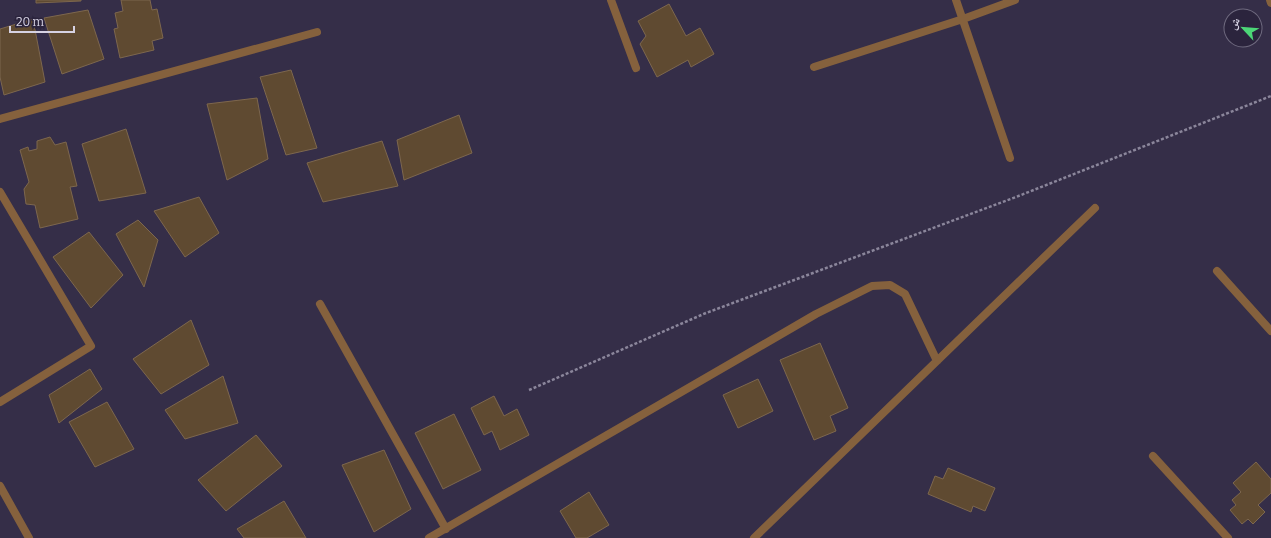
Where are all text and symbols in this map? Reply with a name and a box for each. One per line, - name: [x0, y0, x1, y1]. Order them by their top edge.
- scale bar: [10, 8, 74, 34]
- north arrow: [1223, 8, 1263, 48]
- text: 20 m: [16, 15, 45, 29]
- text: ش: [1226, 15, 1244, 32]

